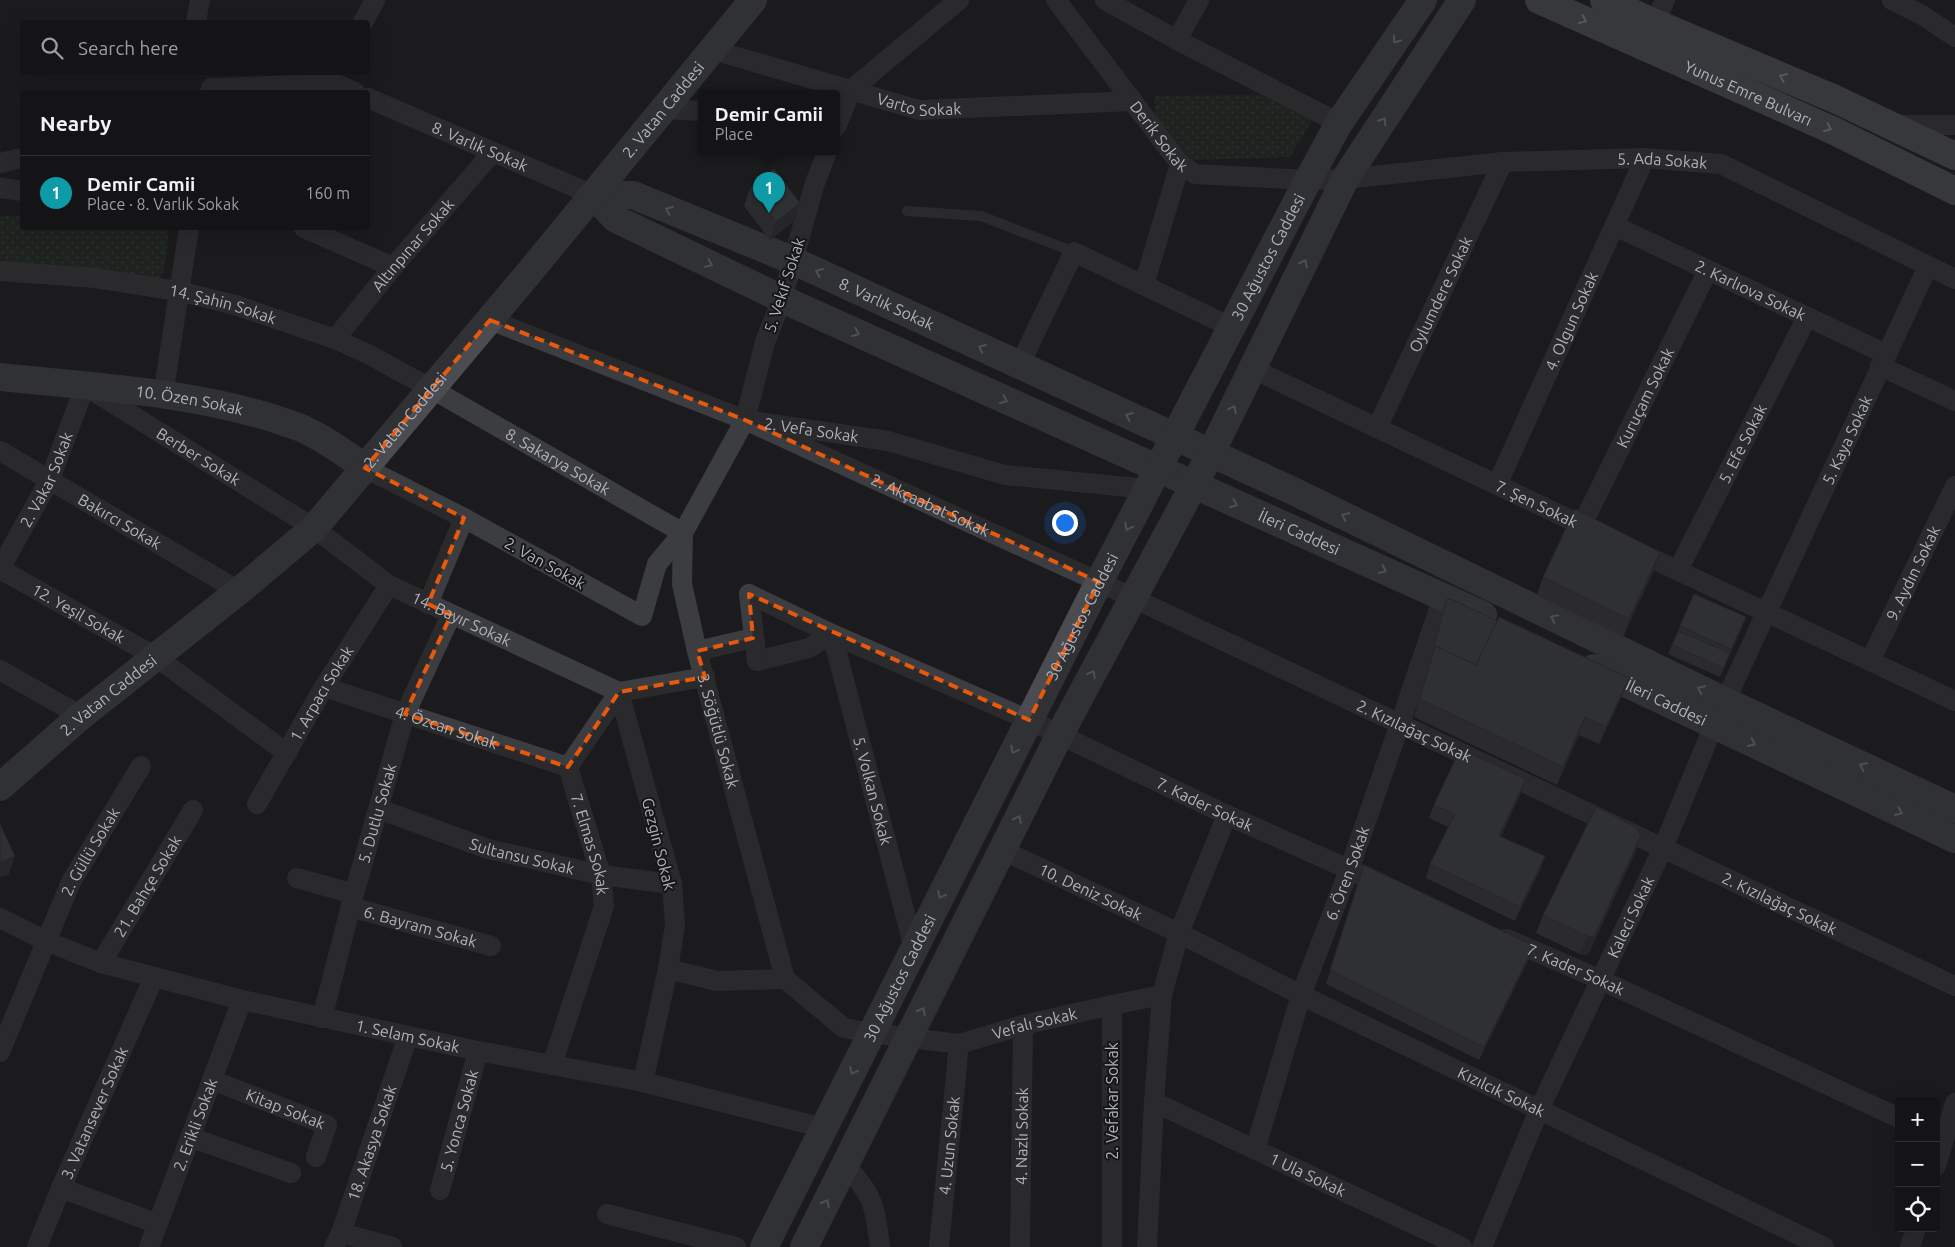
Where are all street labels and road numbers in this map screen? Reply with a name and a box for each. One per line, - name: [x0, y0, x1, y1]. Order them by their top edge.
- street label: Yunus Emre Bulvarı: [1682, 57, 1815, 129]
- street label: 2. Vatan Caddesi: [618, 58, 708, 161]
- street label: Varto Sokak: [875, 89, 962, 119]
- street label: Derik Sokak: [1127, 97, 1191, 176]
- street label: 8. Varlık Sokak: [429, 118, 531, 175]
- street label: 5. Ada Sokak: [1617, 149, 1708, 172]
- street label: 30 Ağustos Caddesi: [1228, 191, 1308, 323]
- street label: Altınpınar Sokak: [368, 195, 457, 295]
- street label: Oylumdere Sokak: [1405, 233, 1476, 355]
- street label: 5. Vekıf Sokak: [760, 235, 808, 335]
- street label: 2. Karlıova Sokak: [1693, 256, 1809, 324]
- street label: 4. Olgun Sokak: [1541, 269, 1601, 373]
- street label: 8. Varlık Sokak: [836, 274, 937, 333]
- street label: 14. Şahin Sokak: [168, 281, 279, 327]
- street label: Kuruçam Sokak: [1613, 345, 1677, 451]
- street label: 2. Vatan Caddesi: [360, 369, 450, 471]
- street label: 10. Özen Sokak: [135, 382, 245, 419]
- street label: 5. Kaya Sokak: [1818, 392, 1875, 487]
- street label: 5. Efe Sokak: [1715, 401, 1770, 486]
- street label: 2. Vefa Sokak: [763, 414, 860, 446]
- street label: Berber Sokak: [153, 424, 244, 489]
- street label: 8. Sakarya Sokak: [502, 424, 614, 498]
- street label: 2. Vakar Sokak: [16, 429, 76, 530]
- street label: 2. Akçaabat Sokak: [868, 470, 993, 540]
- street label: 7. Şen Sokak: [1493, 477, 1581, 531]
- street label: Bakırcı Sokak: [75, 490, 165, 553]
- street label: İleri Caddesi: [1256, 506, 1343, 558]
- street label: 9. Aydın Sokak: [1882, 523, 1943, 623]
- street label: 2. Van Sokak: [501, 533, 589, 593]
- street label: 30 Ağustos Caddesi: [1042, 550, 1122, 683]
- street label: 12. Yeşil Sokak: [29, 580, 128, 647]
- street label: 14. Bayır Sokak: [409, 588, 514, 650]
- street label: 1. Arpacı Sokak: [286, 642, 357, 744]
- street label: 2. Vatan Caddesi: [56, 651, 160, 739]
- street label: 3. Söğütlü Sokak: [694, 672, 742, 790]
- street label: İleri Caddesi: [1623, 675, 1710, 729]
- street label: 2. Kızılağaç Sokak: [1354, 696, 1475, 766]
- street label: 4. Özcan Sokak: [393, 702, 500, 752]
- street label: 5. Volkan Sokak: [850, 735, 896, 847]
- street label: 5. Dutlu Sokak: [354, 761, 400, 865]
- street label: 7. Kader Sokak: [1154, 774, 1256, 834]
- street label: 7. Elmas Sokak: [568, 791, 612, 896]
- street label: Gezgin Sokak: [639, 796, 679, 892]
- street label: 2. Güllü Sokak: [57, 804, 123, 898]
- street label: 6. Ören Sokak: [1322, 824, 1373, 923]
- street label: 21. Bahçe Sokak: [110, 832, 185, 940]
- street label: Sultansu Sokak: [467, 834, 576, 878]
- street label: 10. Deniz Sokak: [1036, 860, 1145, 924]
- street label: 2. Kızılağaç Sokak: [1719, 868, 1840, 938]
- street label: Kaleci Sokak: [1603, 873, 1657, 961]
- street label: 6. Bayram Sokak: [362, 902, 479, 951]
- street label: 30 Ağustos Caddesi: [860, 912, 939, 1045]
- street label: 7. Kader Sokak: [1524, 940, 1627, 999]
- street label: Vefalı Sokak: [990, 1004, 1079, 1043]
- street label: 1. Selam Sokak: [354, 1016, 461, 1056]
- street label: 2. Vefakar Sokak: [1103, 1042, 1121, 1160]
- street label: 3. Vatansever Sokak: [57, 1044, 131, 1182]
- street label: Kızılcık Sokak: [1455, 1063, 1548, 1120]
- street label: 5. Yonca Sokak: [436, 1067, 482, 1174]
- street label: 2. Erikli Sokak: [170, 1076, 221, 1173]
- street label: 18. Akasya Sokak: [344, 1082, 400, 1203]
- street label: Kitap Sokak: [243, 1085, 328, 1132]
- street label: 4. Nazlı Sokak: [1012, 1087, 1031, 1185]
- street label: 4. Uzun Sokak: [935, 1095, 963, 1196]
- street label: 1 Ula Sokak: [1267, 1149, 1349, 1200]

